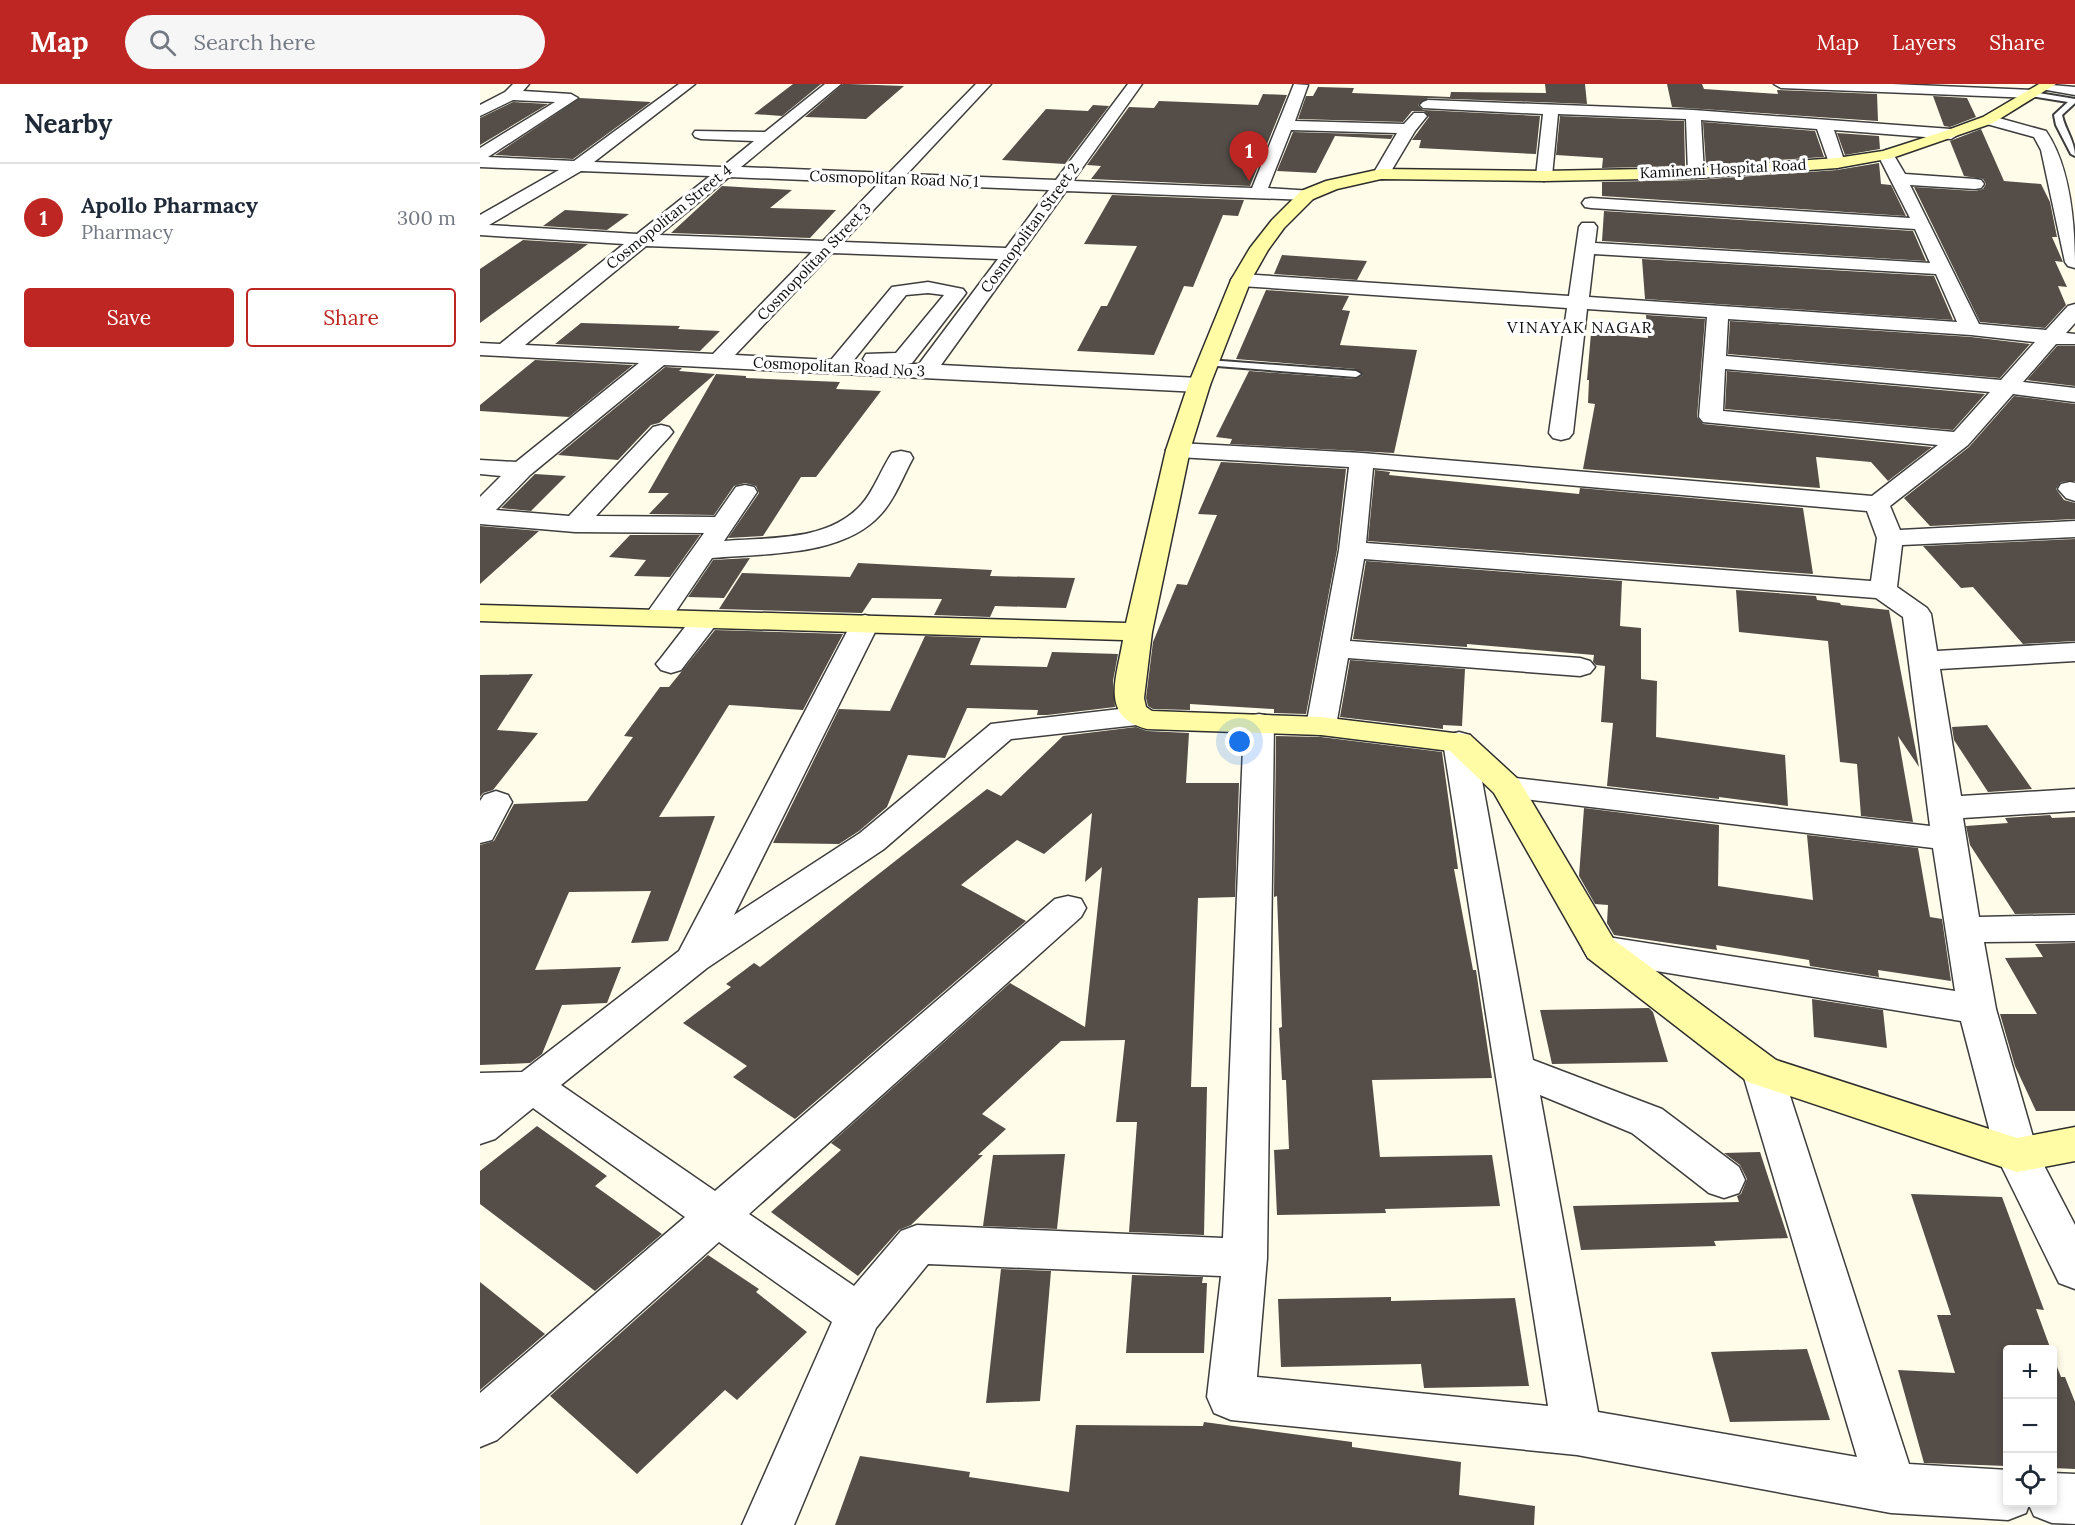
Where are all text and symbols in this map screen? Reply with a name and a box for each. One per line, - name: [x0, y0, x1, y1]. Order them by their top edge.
- search box: [125, 15, 545, 69]
- text: Map: [30, 24, 89, 60]
- icon: search: [146, 26, 179, 59]
- text: Search here: [194, 28, 316, 56]
- text: Map: [1816, 29, 1859, 56]
- text: Layers: [1892, 29, 1956, 56]
- text: Share: [1989, 29, 2045, 56]
- text: Nearby: [24, 107, 112, 140]
- pin: 1: [1230, 132, 1268, 181]
- street label: Kamineni Hospital Road: [1639, 155, 1807, 182]
- street label: Cosmopolitan Street 2: [976, 159, 1083, 296]
- street label: Cosmopolitan Street 4: [602, 160, 735, 273]
- street label: Cosmopolitan Road No 1: [809, 166, 979, 191]
- text: Apollo Pharmacy: [81, 191, 258, 219]
- street label: Cosmopolitan Street 3: [753, 199, 875, 324]
- text: 1: [39, 205, 48, 230]
- text: 300 m: [397, 205, 456, 230]
- text: Pharmacy: [81, 219, 173, 244]
- button: Save: [24, 288, 234, 347]
- button: Share: [246, 288, 456, 347]
- district label: VINAYAK NAGAR: [1506, 317, 1653, 337]
- street label: Cosmopolitan Road No 3: [752, 353, 926, 380]
- your location: [1225, 727, 1254, 756]
- map controls: [2003, 1345, 2057, 1507]
- button: +: [2003, 1345, 2057, 1399]
- button: −: [2003, 1399, 2057, 1453]
- button: locate: [2003, 1453, 2057, 1507]

